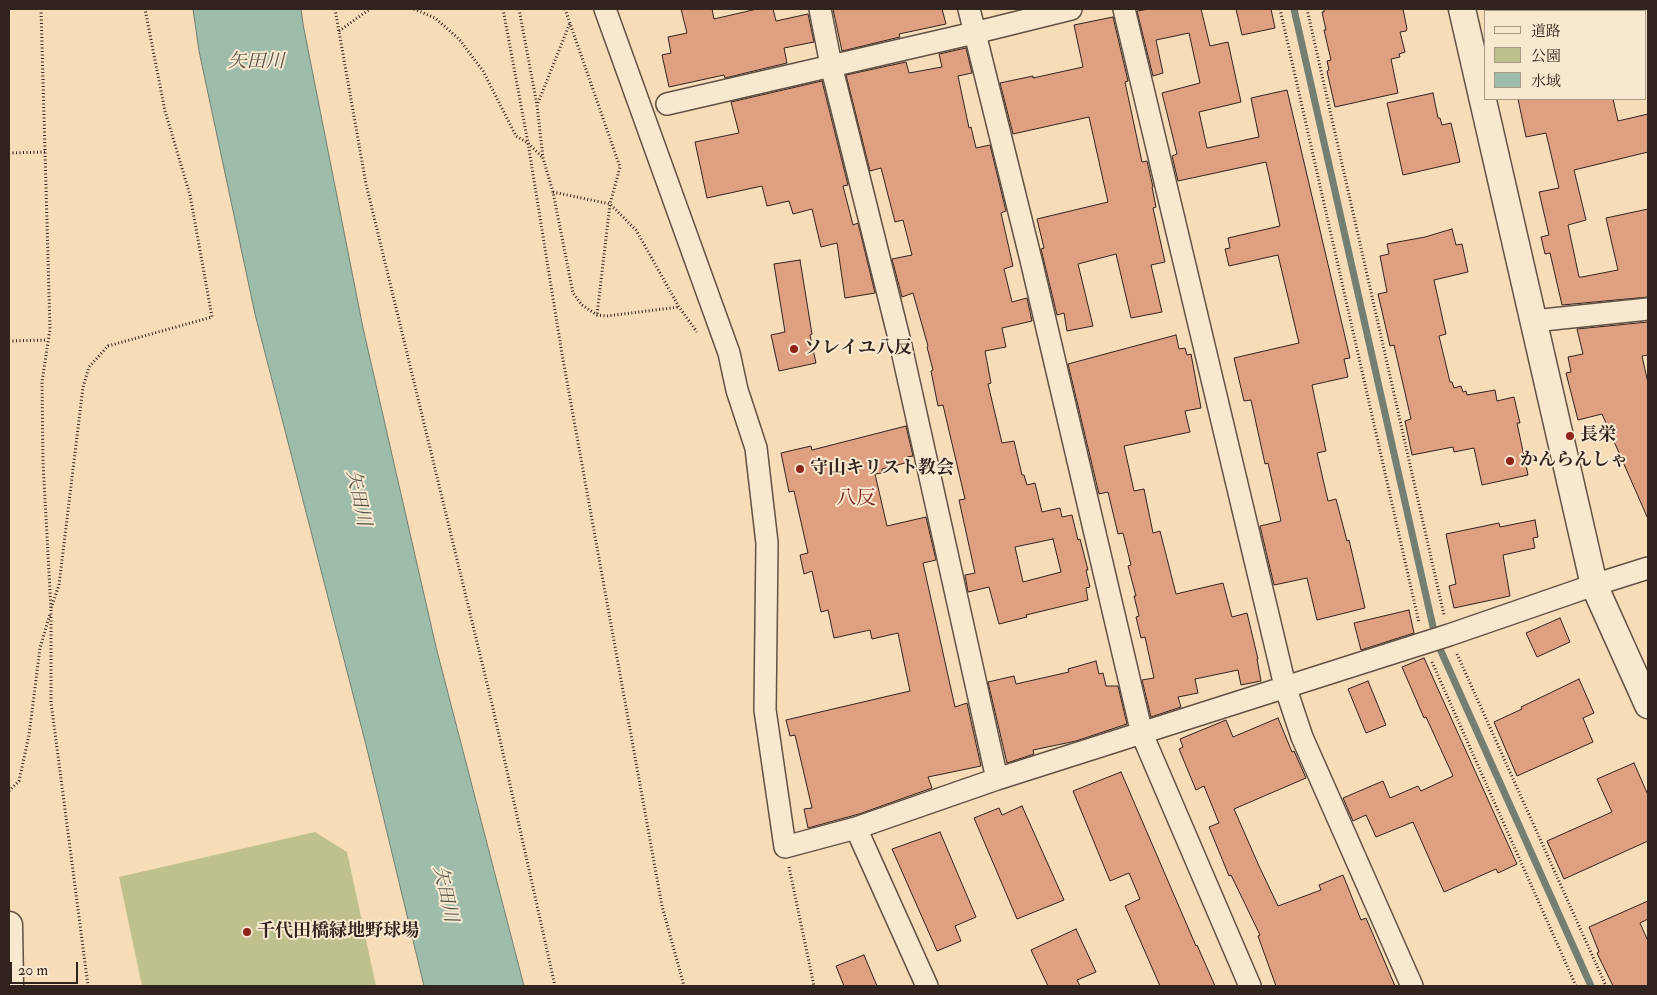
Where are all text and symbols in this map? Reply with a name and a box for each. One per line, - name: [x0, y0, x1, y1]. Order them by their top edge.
- legend: [1484, 10, 1647, 100]
- text: 道路: [1531, 22, 1561, 41]
- text: 公園: [1531, 47, 1561, 66]
- water label: 矢田川: [228, 52, 284, 74]
- text: 水域: [1531, 72, 1561, 91]
- place label: ソレイユ八反: [804, 338, 912, 360]
- marker: ソレイユ八反: [788, 343, 800, 355]
- place label: 長栄: [1580, 425, 1616, 447]
- marker: 長栄: [1564, 430, 1576, 442]
- place label: かんらんしゃ: [1520, 450, 1628, 472]
- marker: かんらんしゃ: [1504, 455, 1516, 467]
- place label: 守山キリスト教会: [810, 458, 954, 480]
- marker: 守山キリスト教会: [794, 463, 806, 475]
- water label: 矢田川: [340, 468, 374, 528]
- district label: 八反: [836, 488, 876, 512]
- water label: 矢田川: [427, 864, 461, 924]
- place label: 千代田橋緑地野球場: [257, 921, 419, 943]
- marker: 千代田橋緑地野球場: [241, 926, 253, 938]
- scale bar: [12, 952, 80, 984]
- text: 20 m: [18, 961, 48, 980]

